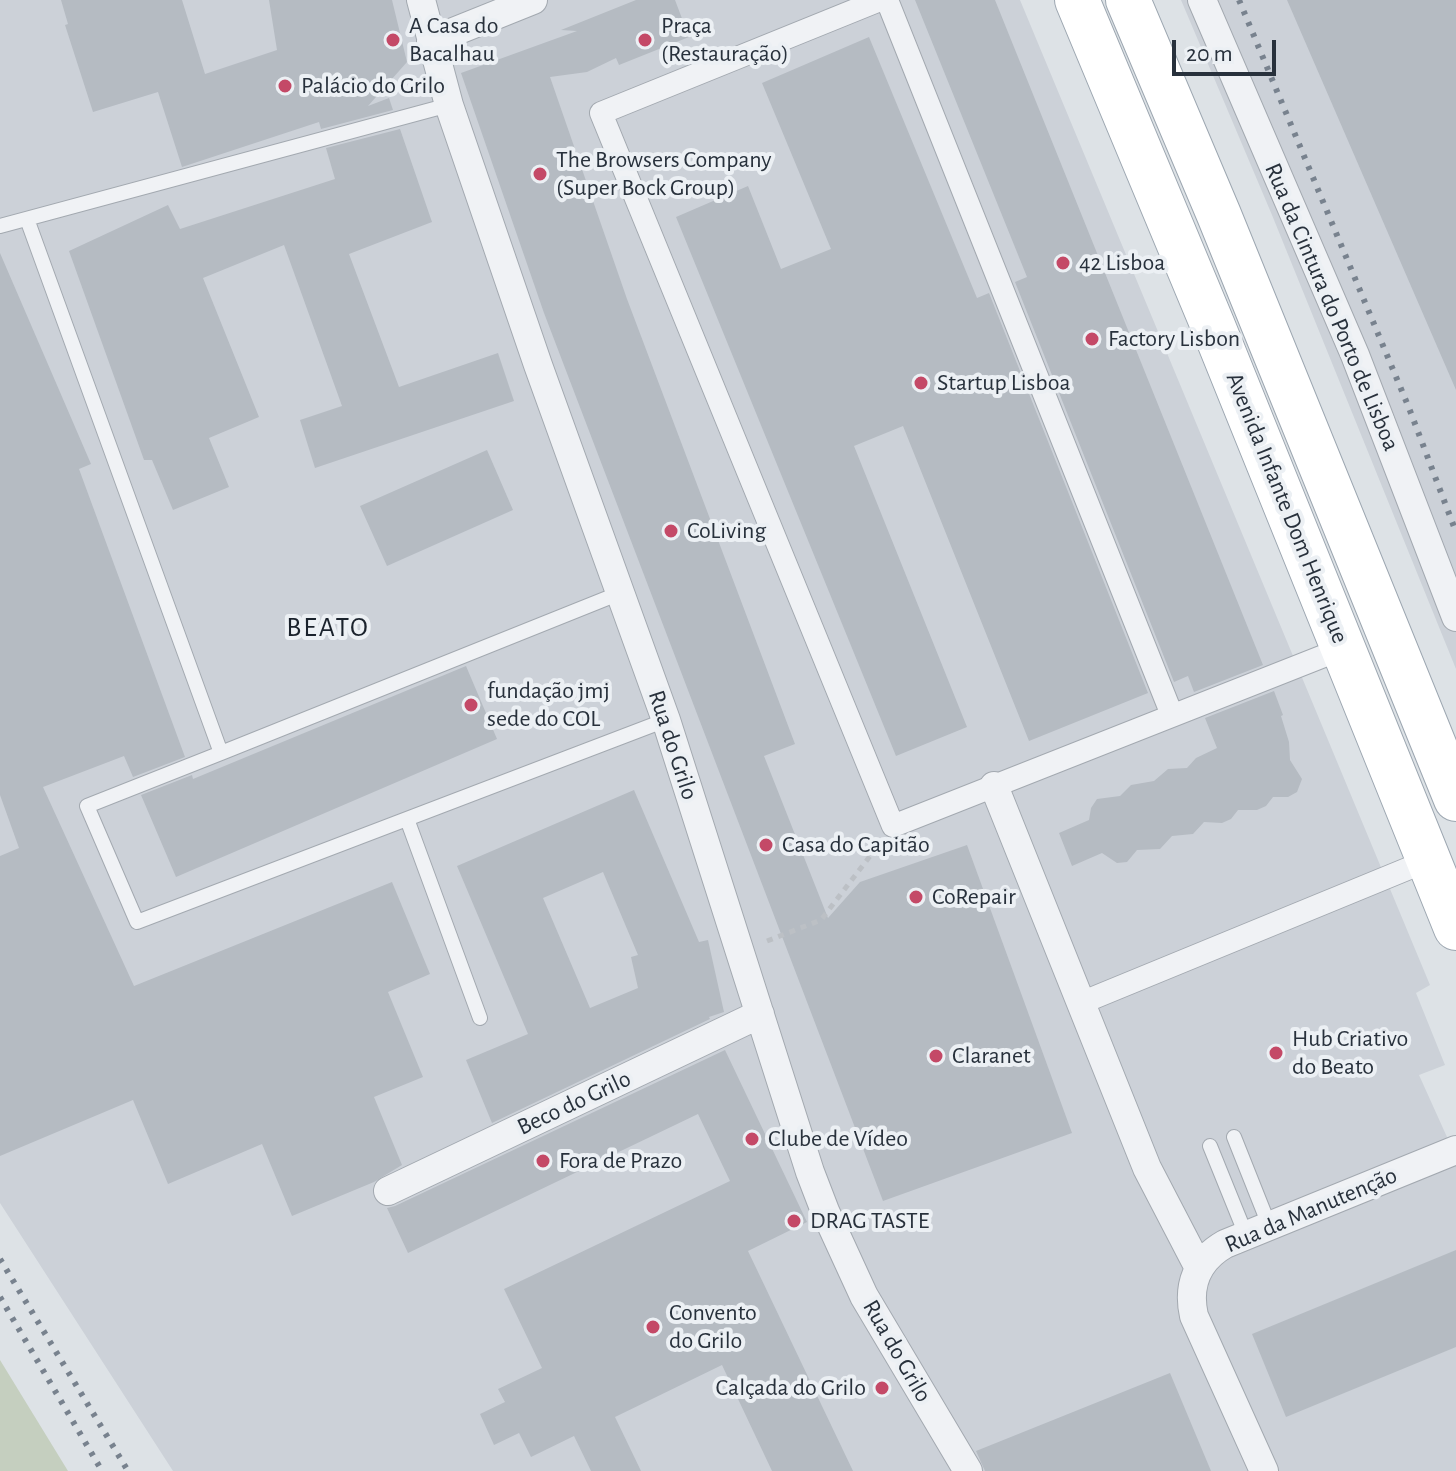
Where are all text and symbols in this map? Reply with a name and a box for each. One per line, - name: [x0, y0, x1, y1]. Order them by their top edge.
- place label: A Casa do Bacalhau: [409, 12, 499, 68]
- place label: Praça (Restauração): [661, 12, 789, 68]
- scale bar: [1176, 24, 1280, 74]
- marker: A Casa do Bacalhau: [384, 31, 402, 49]
- marker: Praça (Restauração): [636, 31, 654, 49]
- text: 20 m: [1186, 42, 1233, 66]
- place label: Palácio do Grilo: [301, 72, 445, 100]
- marker: Palácio do Grilo: [276, 77, 294, 95]
- place label: The Browsers Company (Super Bock Group): [556, 146, 772, 202]
- street label: Rua da Cintura do Porto de Lisboa: [1258, 159, 1406, 455]
- marker: The Browsers Company (Super Bock Group): [531, 165, 549, 183]
- place label: 42 Lisboa: [1079, 249, 1165, 277]
- marker: 42 Lisboa: [1054, 254, 1072, 272]
- place label: Factory Lisbon: [1108, 325, 1240, 353]
- marker: Factory Lisbon: [1083, 330, 1101, 348]
- street label: Avenida Infante Dom Henrique: [1219, 368, 1355, 648]
- place label: Startup Lisboa: [937, 369, 1071, 397]
- marker: Startup Lisboa: [912, 374, 930, 392]
- place label: CoLiving: [687, 517, 766, 545]
- marker: CoLiving: [662, 522, 680, 540]
- district label: BEATO: [286, 611, 370, 645]
- place label: fundação jmj sede do COL: [487, 677, 610, 733]
- street label: Rua do Grilo: [642, 687, 704, 803]
- marker: fundação jmj sede do COL: [462, 696, 480, 714]
- place label: Casa do Capitão: [782, 831, 930, 859]
- marker: Casa do Capitão: [757, 836, 775, 854]
- place label: CoRepair: [932, 883, 1016, 911]
- marker: CoRepair: [907, 888, 925, 906]
- place label: Hub Criativo do Beato: [1292, 1025, 1408, 1081]
- place label: Claranet: [952, 1042, 1031, 1070]
- marker: Hub Criativo do Beato: [1267, 1044, 1285, 1062]
- marker: Claranet: [927, 1047, 945, 1065]
- street label: Beco do Grilo: [513, 1064, 635, 1142]
- place label: Clube de Vídeo: [768, 1125, 908, 1153]
- marker: Clube de Vídeo: [743, 1130, 761, 1148]
- place label: Fora de Prazo: [559, 1147, 682, 1175]
- marker: Fora de Prazo: [534, 1152, 552, 1170]
- street label: Rua da Manutenção: [1221, 1161, 1401, 1259]
- place label: DRAG TASTE: [810, 1207, 929, 1235]
- marker: DRAG TASTE: [785, 1212, 803, 1230]
- street label: Rua do Grilo: [856, 1295, 938, 1407]
- place label: Convento do Grilo: [669, 1299, 757, 1355]
- marker: Convento do Grilo: [644, 1318, 662, 1336]
- place label: Calçada do Grilo: [716, 1374, 866, 1402]
- marker: Calçada do Grilo: [873, 1379, 891, 1397]

